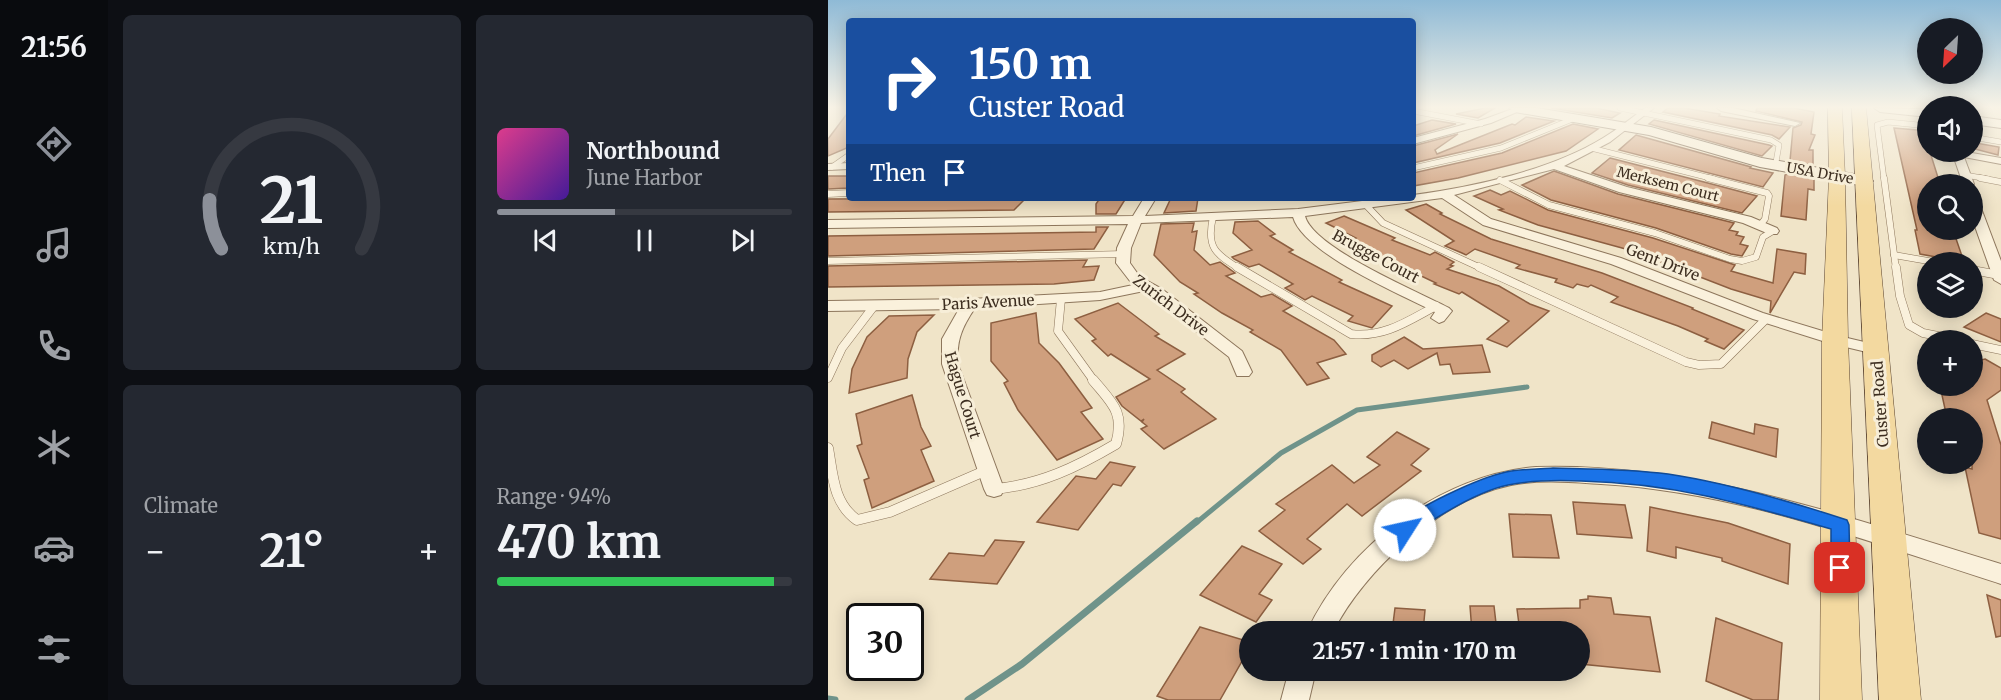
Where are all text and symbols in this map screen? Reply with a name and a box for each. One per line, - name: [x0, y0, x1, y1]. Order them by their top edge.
- north arrow: [1917, 18, 1983, 84]
- map controls: [1917, 18, 1983, 474]
- text: 21:56: [21, 30, 87, 64]
- text: 150 m: [969, 38, 1091, 90]
- icon: right: [870, 42, 948, 120]
- text: Custer Road: [969, 90, 1125, 124]
- button: sound: [1917, 96, 1983, 162]
- icon: directions: [33, 123, 75, 165]
- text: Northbound: [587, 137, 720, 165]
- icon: arrive: [938, 156, 971, 189]
- street label: USA Drive: [1785, 158, 1855, 188]
- text: Then: [870, 159, 926, 187]
- text: 21: [260, 163, 324, 241]
- street label: Merksem Court: [1615, 163, 1722, 206]
- text: June Harbor: [587, 165, 703, 190]
- button: search: [1917, 174, 1983, 240]
- icon: music: [33, 224, 75, 266]
- icon: previous: [529, 224, 562, 257]
- icon: pause: [628, 224, 661, 257]
- icon: next: [726, 224, 759, 257]
- street label: Brugge Court: [1329, 225, 1423, 287]
- text: km/h: [263, 234, 320, 261]
- street label: Gent Drive: [1624, 239, 1703, 285]
- button: layers: [1917, 252, 1983, 318]
- street label: Zurich Drive: [1129, 270, 1213, 340]
- street label: Paris Avenue: [941, 290, 1035, 314]
- icon: phone: [33, 325, 75, 367]
- button: +: [1917, 330, 1983, 396]
- street label: Hague Court: [941, 349, 985, 441]
- street label: Custer Road: [1868, 360, 1892, 448]
- button: −: [1917, 408, 1983, 474]
- icon: climate: [33, 426, 75, 468]
- text: Range · 94%: [497, 484, 611, 509]
- text: Climate: [144, 493, 218, 518]
- position arrow: [1373, 498, 1437, 562]
- text: 470 km: [497, 514, 661, 570]
- text: 21°: [259, 523, 324, 579]
- icon: car: [33, 527, 75, 569]
- text: −: [144, 531, 166, 572]
- text: +: [417, 531, 440, 572]
- pin: [1814, 542, 1865, 593]
- icon: arrive: [1823, 551, 1856, 584]
- speed limit sign: 30: [846, 603, 924, 681]
- icon: filters: [33, 628, 75, 670]
- text: 21:57 · 1 min · 170 m: [1312, 637, 1517, 665]

